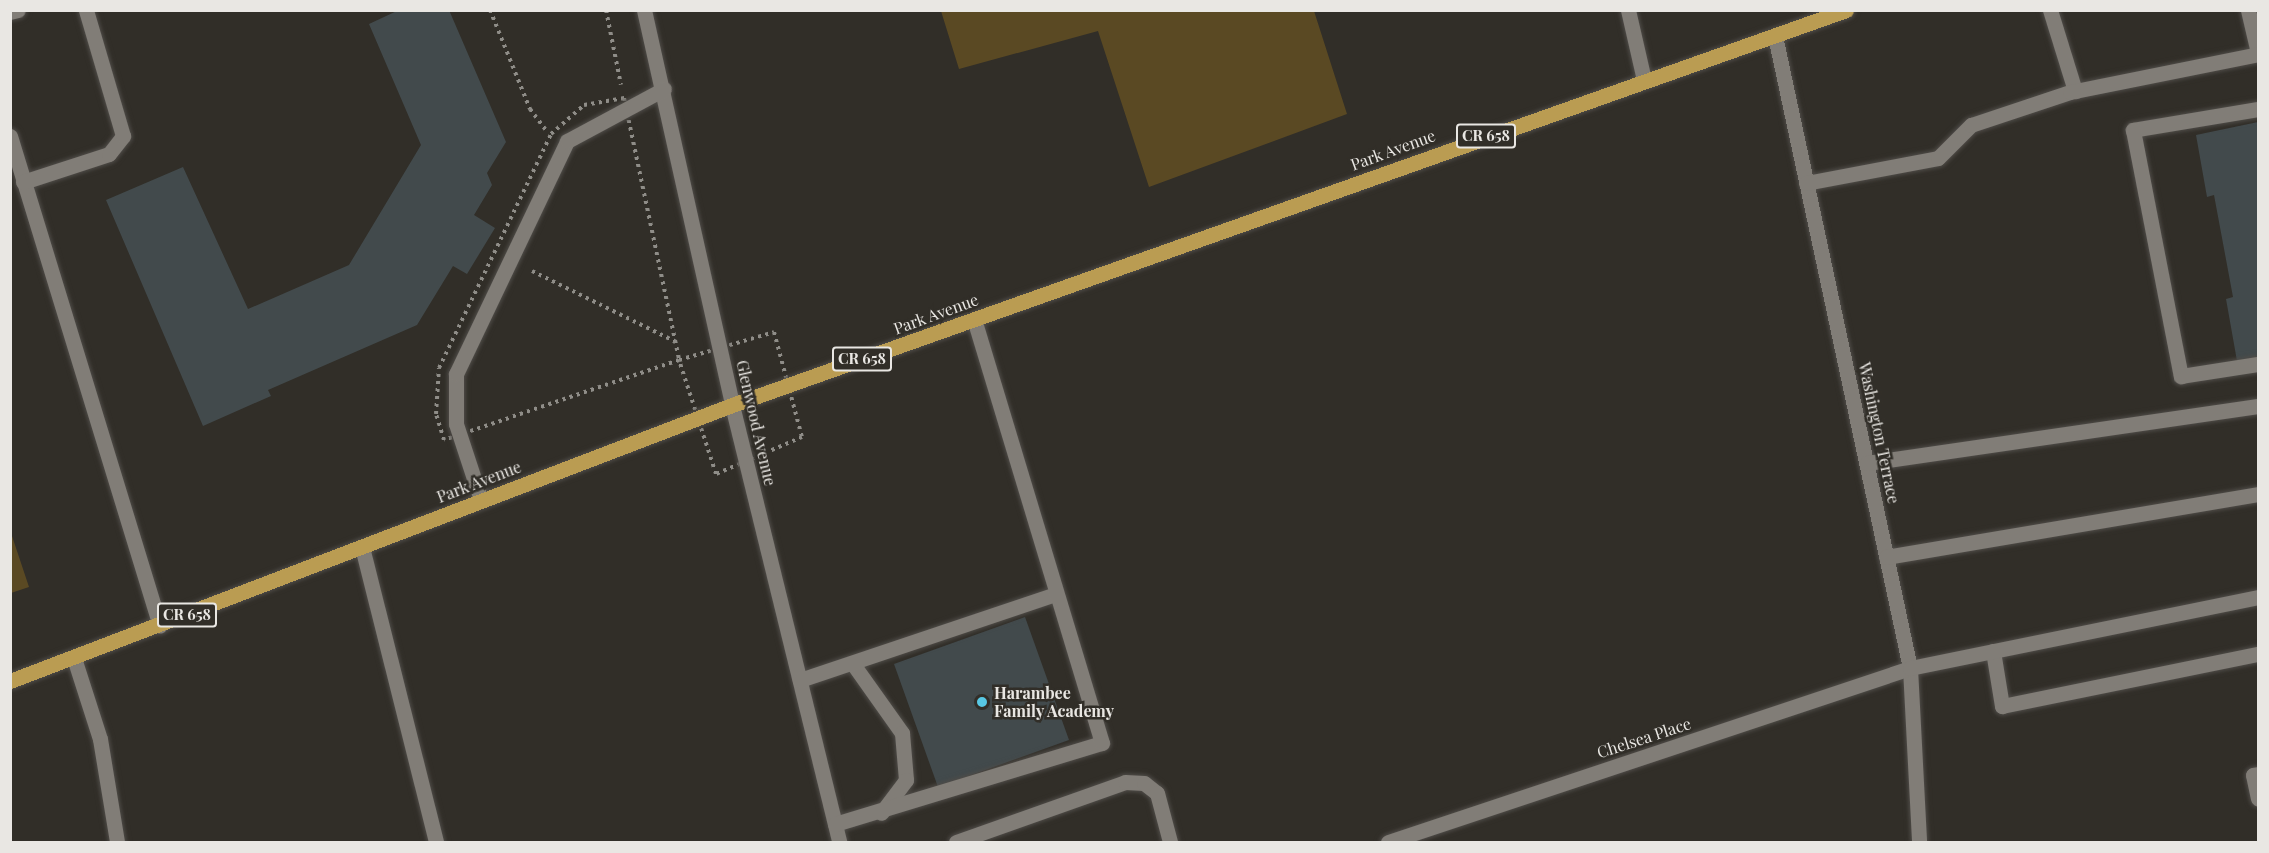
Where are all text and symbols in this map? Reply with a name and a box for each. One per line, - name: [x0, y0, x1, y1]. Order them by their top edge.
- road number: CR 658: [1454, 124, 1518, 148]
- street label: Park Avenue: [1348, 126, 1438, 174]
- street label: Park Avenue: [891, 290, 981, 338]
- road number: CR 658: [830, 347, 894, 371]
- street label: Glenwood Avenue: [732, 358, 780, 488]
- street label: Washington Terrace: [1855, 361, 1903, 505]
- street label: Park Avenue: [434, 457, 524, 507]
- road number: CR 658: [156, 603, 219, 627]
- place label: Harambee Family Academy: [994, 683, 1115, 721]
- marker: Harambee Family Academy: [975, 695, 989, 709]
- street label: Chelsea Place: [1594, 714, 1694, 762]

